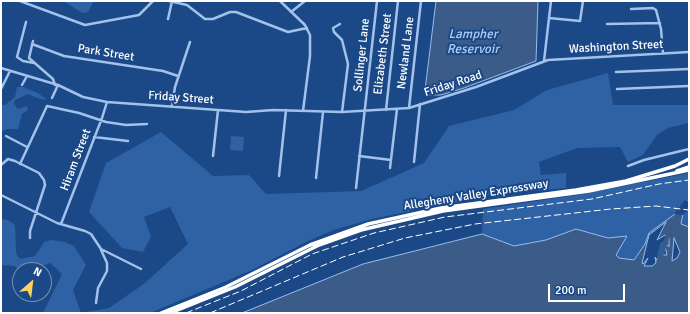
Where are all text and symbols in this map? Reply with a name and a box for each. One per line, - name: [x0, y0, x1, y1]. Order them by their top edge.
- street label: Elizabeth Street: [371, 12, 395, 96]
- street label: Newland Lane: [394, 16, 418, 90]
- street label: Sollinger Lane: [351, 18, 373, 92]
- water label: Lampher Reservoir: [447, 27, 499, 58]
- street label: Washington Street: [568, 37, 664, 57]
- street label: Park Street: [77, 41, 135, 65]
- street label: Friday Road: [422, 68, 484, 100]
- street label: Friday Street: [148, 89, 214, 107]
- street label: Hiram Street: [58, 127, 94, 193]
- street label: Allegheny Valley Expressway: [403, 176, 549, 214]
- north arrow: [12, 262, 52, 302]
- text: N: [31, 264, 44, 279]
- scale bar: [550, 276, 627, 302]
- text: 200 m: [555, 283, 587, 298]

